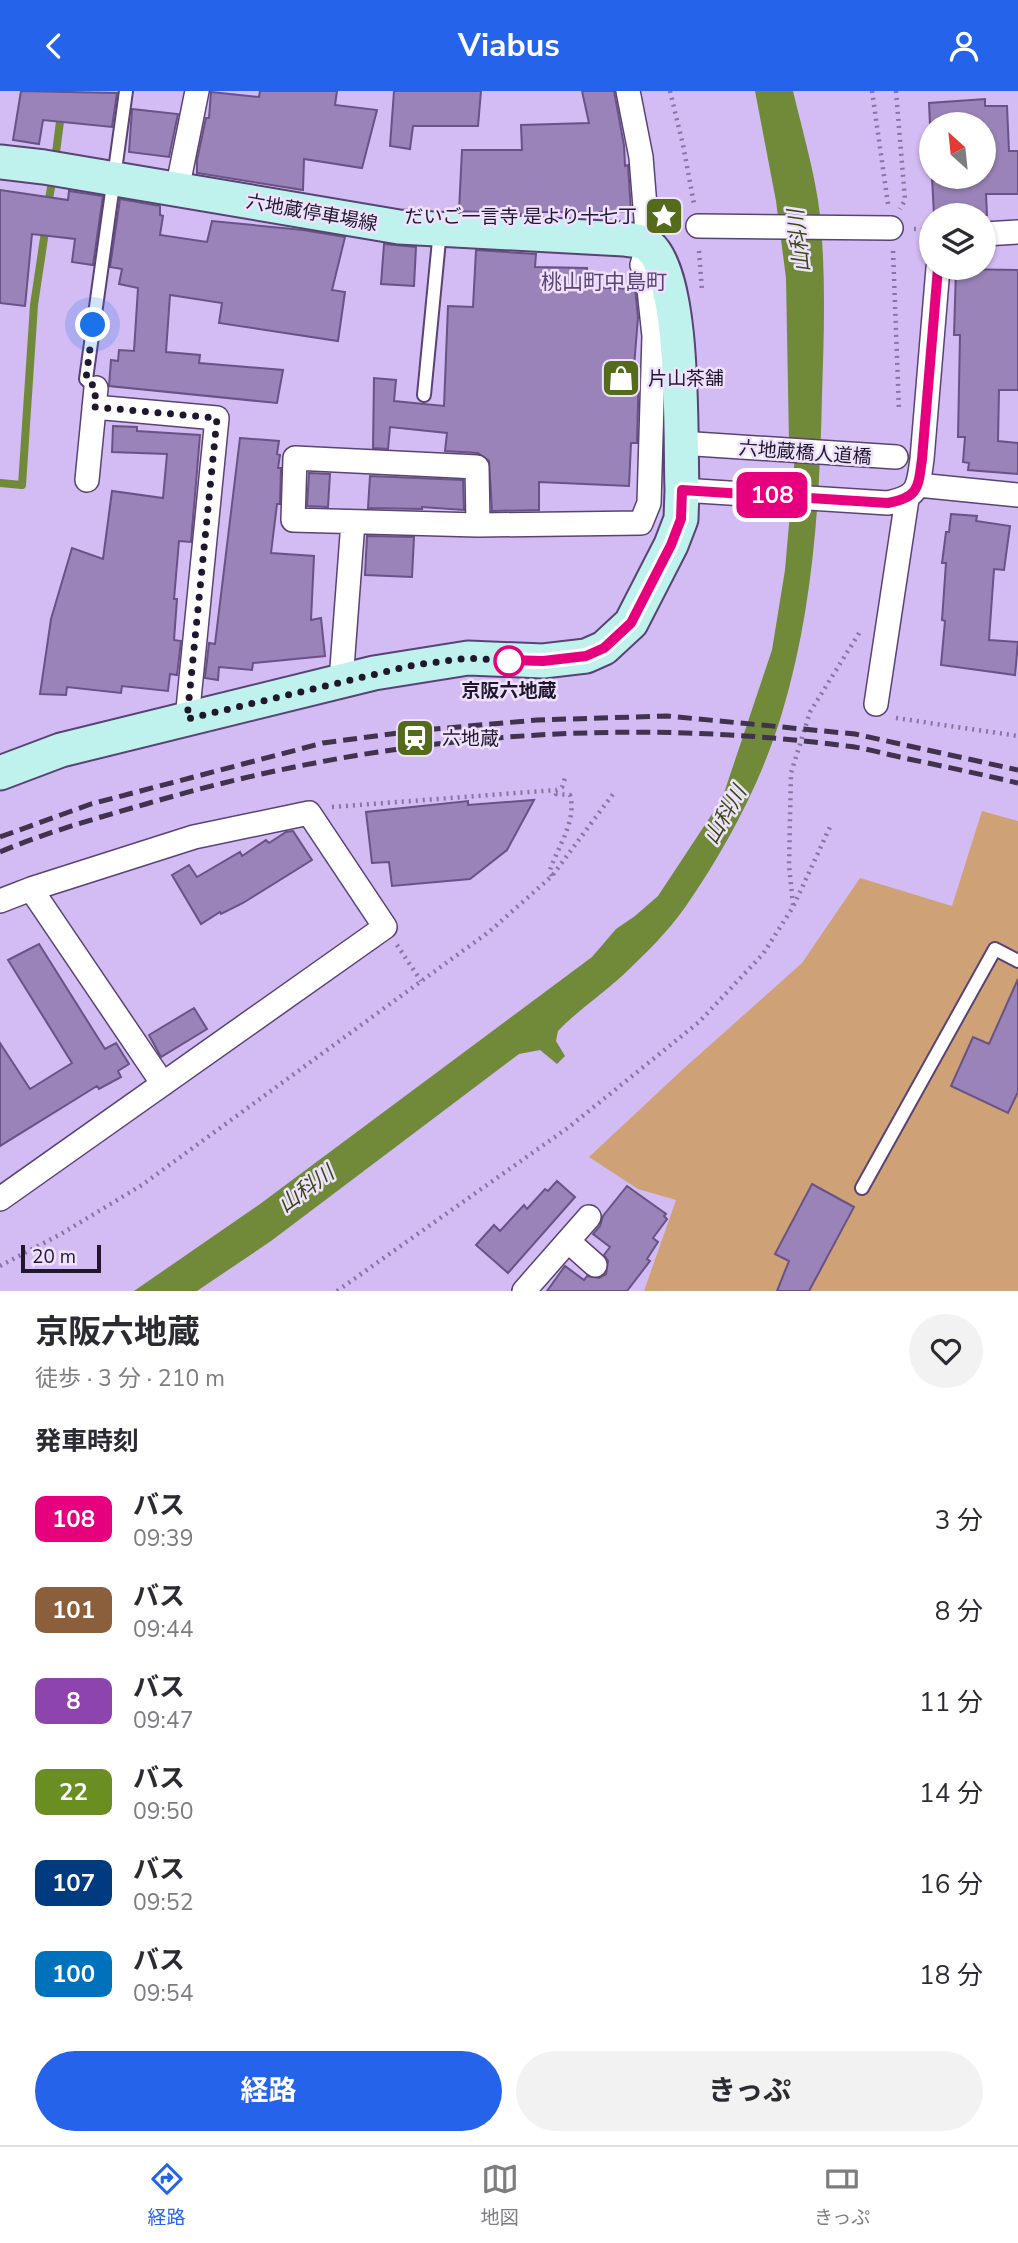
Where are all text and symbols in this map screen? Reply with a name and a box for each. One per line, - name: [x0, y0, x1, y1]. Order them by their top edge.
- text: Viabus: [458, 24, 560, 67]
- icon: back: [35, 27, 73, 65]
- icon: person: [945, 27, 983, 65]
- north arrow: [919, 112, 996, 189]
- map controls: [919, 112, 996, 280]
- street label: 六地蔵停車場線: [244, 189, 380, 237]
- place icon: だいご一言寺 是より十七丁: [643, 195, 685, 237]
- button: layers: [919, 203, 996, 280]
- place label: だいご一言寺 是より十七丁: [404, 204, 637, 230]
- water label: 山科川: [782, 206, 816, 274]
- district label: 桃山町中島町: [541, 268, 667, 296]
- your location: [75, 307, 110, 342]
- shop icon: 片山茶舗: [600, 357, 642, 399]
- place label: 片山茶舗: [648, 366, 724, 392]
- street label: 六地蔵橋人道橋: [738, 435, 872, 471]
- line badge: 108: [732, 472, 812, 518]
- text: 108: [750, 479, 794, 511]
- marker: 京阪六地蔵: [494, 646, 524, 676]
- place label: 京阪六地蔵: [461, 678, 557, 704]
- station icon: 六地蔵: [394, 717, 436, 759]
- place label: 六地蔵: [442, 726, 499, 752]
- water label: 山科川: [697, 779, 754, 849]
- water label: 山科川: [272, 1158, 341, 1219]
- scale bar: [21, 1242, 102, 1274]
- text: 20 m: [32, 1244, 76, 1270]
- text: 京阪六地蔵: [35, 1310, 200, 1355]
- button: heart: [909, 1314, 983, 1388]
- text: 徒歩 · 3 分 · 210 m: [35, 1363, 225, 1394]
- text: 発車時刻: [35, 1424, 139, 1459]
- text: バス: [133, 1488, 185, 1523]
- text: 108: [52, 1503, 95, 1535]
- text: 3 分: [935, 1503, 983, 1538]
- text: 09:39: [133, 1523, 193, 1554]
- text: バス: [133, 1579, 185, 1614]
- text: 101: [52, 1594, 95, 1626]
- text: 8 分: [935, 1594, 983, 1629]
- text: 09:44: [133, 1614, 193, 1645]
- text: バス: [133, 1670, 185, 1705]
- text: 8: [66, 1685, 81, 1717]
- text: 11 分: [919, 1685, 983, 1720]
- text: 09:47: [133, 1705, 193, 1736]
- text: バス: [133, 1761, 185, 1796]
- text: 22: [59, 1776, 88, 1808]
- text: 14 分: [919, 1776, 983, 1811]
- text: 09:50: [133, 1796, 193, 1827]
- text: バス: [133, 1852, 185, 1887]
- text: 107: [52, 1867, 95, 1899]
- text: 16 分: [919, 1867, 983, 1902]
- text: 09:52: [133, 1887, 193, 1918]
- text: バス: [133, 1943, 185, 1978]
- text: 100: [52, 1958, 95, 1990]
- text: 18 分: [919, 1958, 983, 1993]
- text: 09:54: [133, 1978, 193, 2009]
- button: 経路: [35, 2051, 502, 2131]
- button: きっぷ: [516, 2051, 983, 2131]
- tab: 経路: [148, 2160, 186, 2231]
- tab: 地図: [481, 2160, 519, 2231]
- tab: きっぷ: [814, 2160, 870, 2231]

